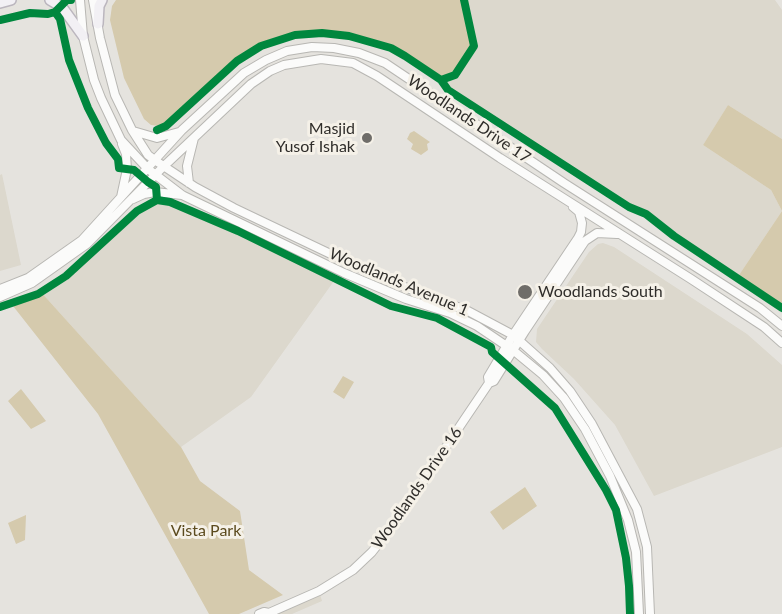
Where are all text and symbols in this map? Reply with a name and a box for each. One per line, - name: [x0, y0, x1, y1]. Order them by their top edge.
- street label: Woodlands Drive 17: [404, 71, 534, 167]
- place label: Masjid Yusof Ishak: [276, 119, 355, 157]
- marker: Masjid Yusof Ishak: [360, 131, 374, 145]
- street label: Woodlands Avenue 1: [326, 244, 472, 320]
- place label: Woodlands South: [538, 282, 663, 302]
- marker: Woodlands South: [516, 283, 534, 301]
- street label: Woodlands Drive 16: [368, 423, 466, 553]
- park label: Vista Park: [171, 521, 241, 541]

